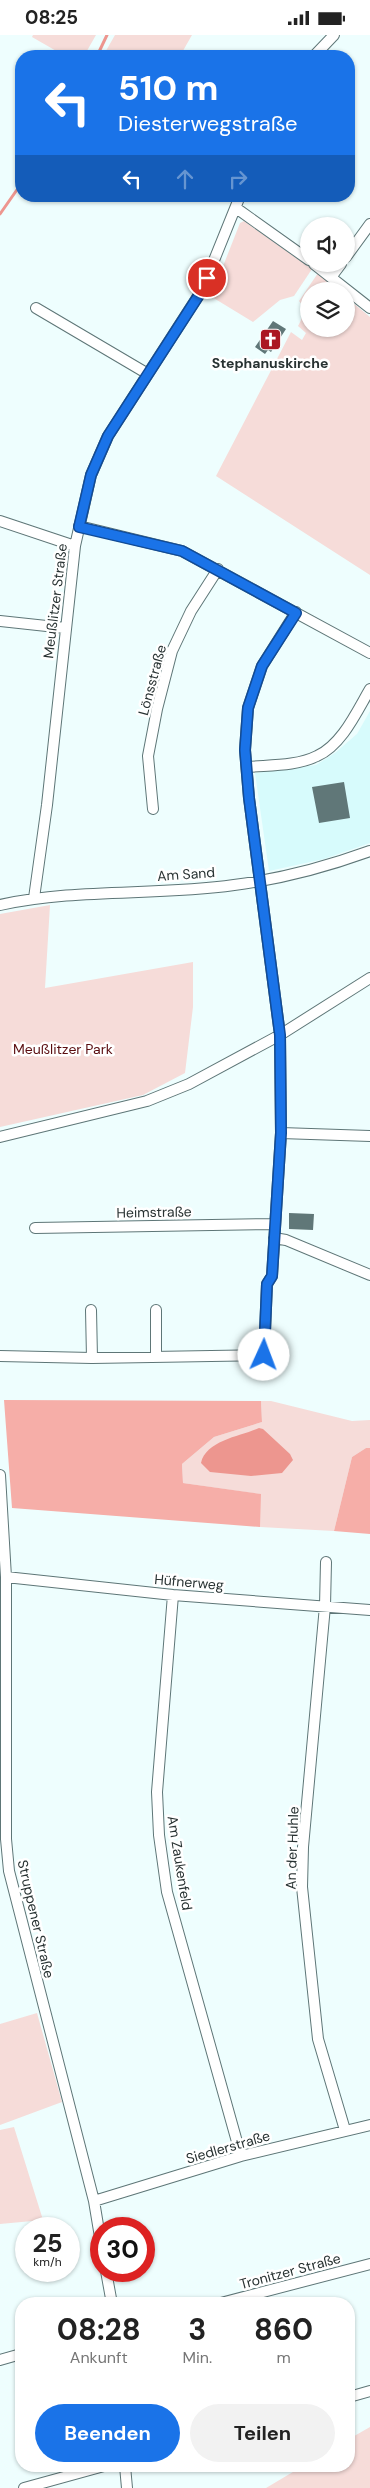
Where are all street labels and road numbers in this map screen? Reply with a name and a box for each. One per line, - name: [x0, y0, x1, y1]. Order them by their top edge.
- street label: Meußlitzer Straße: [39, 542, 71, 659]
- street label: Lönsstraße: [134, 643, 170, 717]
- street label: Am Sand: [156, 863, 216, 885]
- street label: Heimstraße: [116, 1202, 192, 1222]
- street label: Hüfnerweg: [154, 1570, 225, 1594]
- street label: An der Huhle: [282, 1806, 302, 1890]
- street label: Am Zaukenfeld: [164, 1814, 196, 1912]
- street label: Struppener Straße: [14, 1858, 58, 1980]
- street label: Siedlerstraße: [184, 2126, 272, 2168]
- street label: Tronitzer Straße: [238, 2249, 343, 2293]

